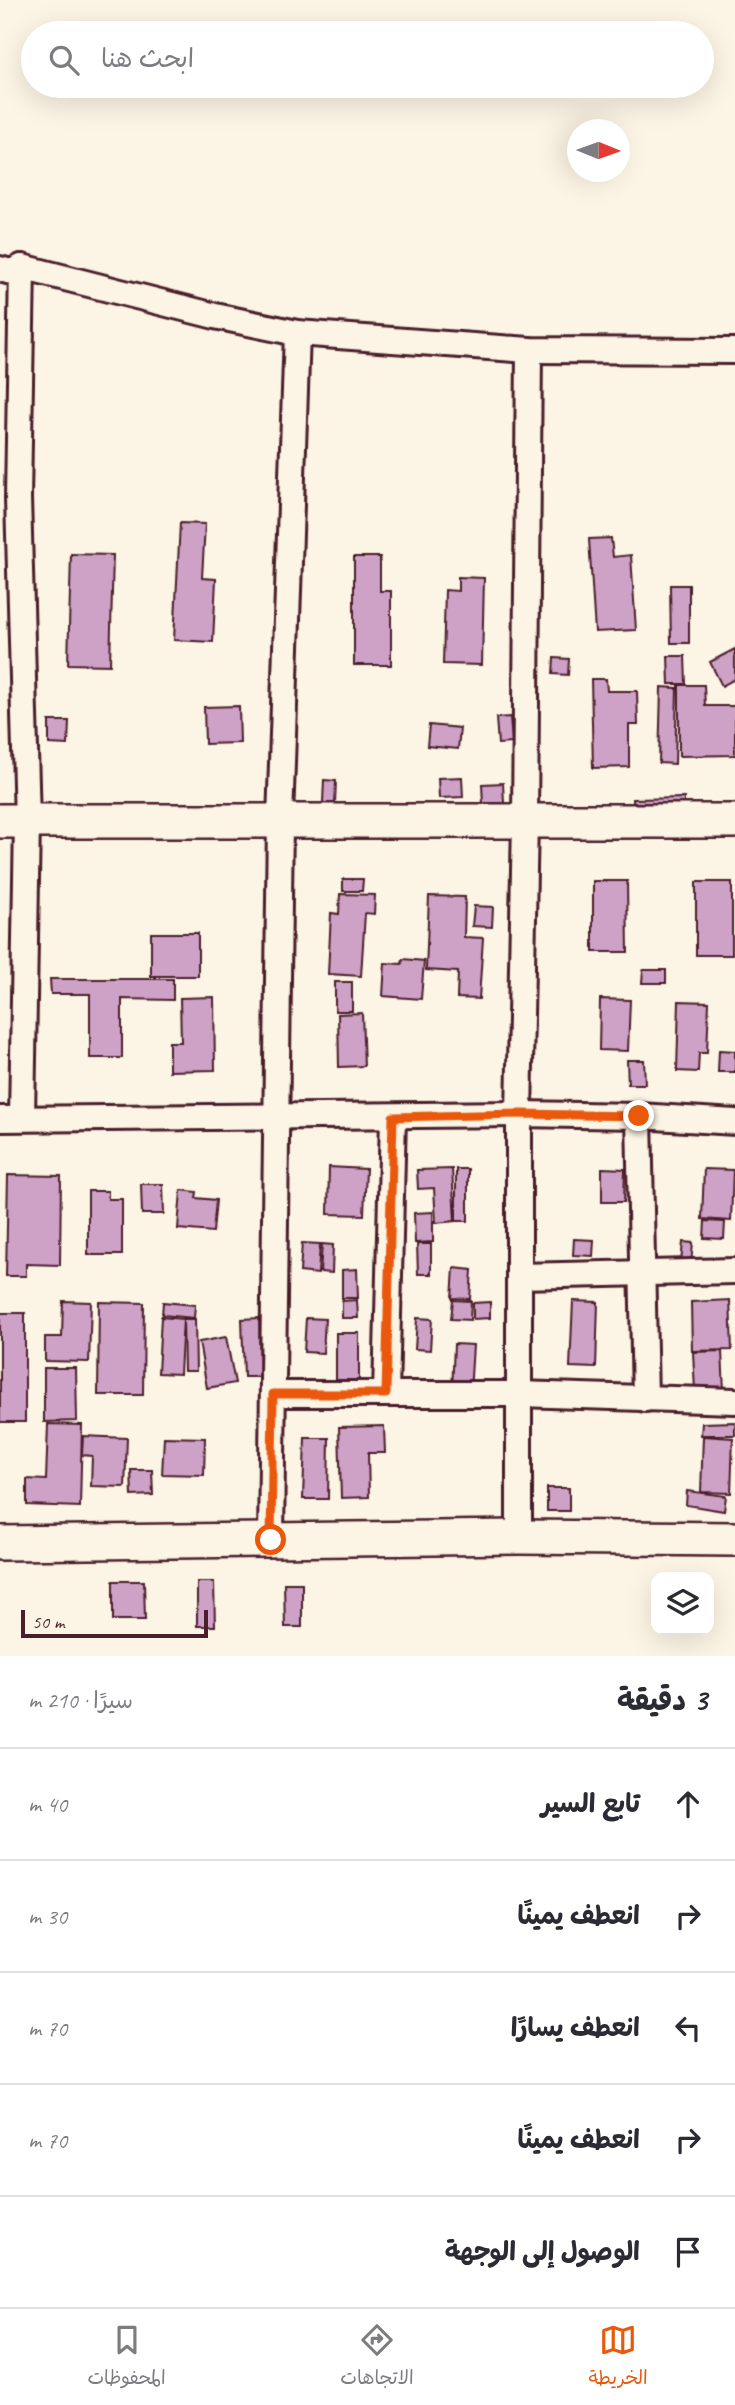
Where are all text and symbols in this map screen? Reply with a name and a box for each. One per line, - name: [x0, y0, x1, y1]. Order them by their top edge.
- search box: [21, 21, 714, 98]
- icon: search: [45, 41, 83, 79]
- text: ابحث هنا: [101, 42, 194, 75]
- north arrow: [567, 119, 630, 182]
- route end: [623, 1100, 654, 1131]
- route start: [255, 1524, 286, 1555]
- map controls: [651, 1572, 714, 1635]
- button: layers: [651, 1572, 714, 1635]
- scale bar: [21, 1607, 208, 1639]
- text: 50 m: [32, 1610, 64, 1634]
- text: 3 دقيقة: [617, 1681, 707, 1719]
- text: سيرًا · 210 m: [28, 1686, 133, 1715]
- icon: ahead: [669, 1785, 707, 1823]
- text: تابع السير: [541, 1787, 640, 1820]
- text: 40 m: [28, 1790, 67, 1819]
- icon: right: [669, 1897, 707, 1935]
- text: انعطف يمينًا: [518, 1899, 640, 1932]
- text: 30 m: [28, 1902, 67, 1931]
- icon: left: [669, 2009, 707, 2047]
- text: انعطف يسارًا: [511, 2011, 640, 2044]
- text: 70 m: [28, 2014, 67, 2043]
- icon: right: [669, 2121, 707, 2159]
- text: انعطف يمينًا: [518, 2123, 640, 2156]
- text: 70 m: [28, 2126, 67, 2155]
- icon: arrive: [669, 2233, 707, 2271]
- text: الوصول إلى الوجهة: [445, 2235, 640, 2268]
- tab: المحفوظات: [87, 2321, 166, 2394]
- tab: الاتجاهات: [340, 2321, 414, 2394]
- tab: الخريطة: [588, 2321, 648, 2394]

